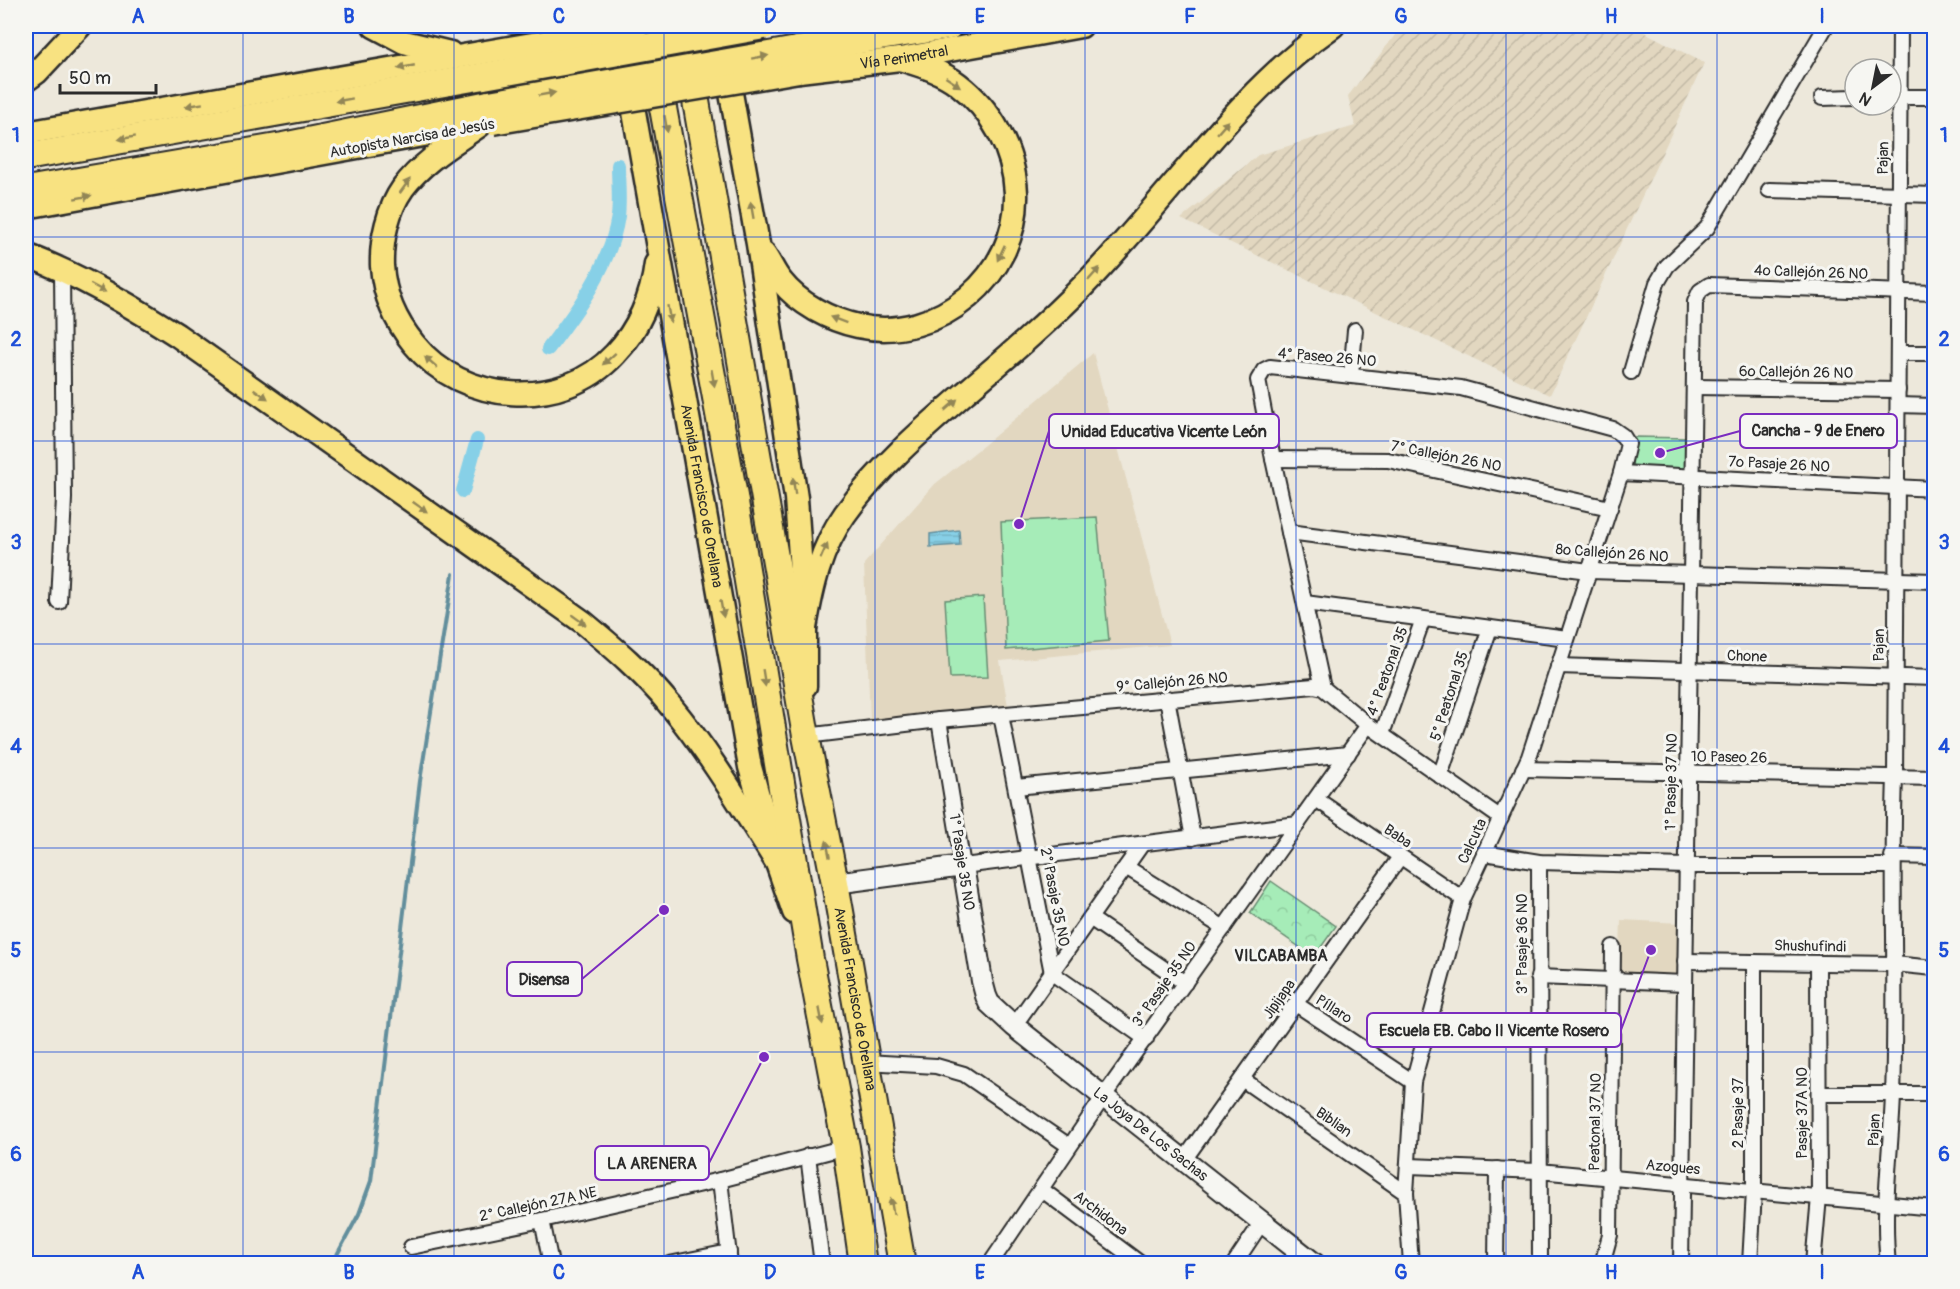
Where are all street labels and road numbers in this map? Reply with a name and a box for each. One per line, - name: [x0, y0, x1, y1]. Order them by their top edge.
- street label: Vía Perimetral: [859, 41, 950, 74]
- street label: Autopista Narcisa de Jesús: [328, 115, 496, 162]
- street label: Pajan: [1874, 141, 1893, 175]
- street label: 4º Callejón 26 NO: [1754, 261, 1868, 284]
- street label: 4° Paseo 26 NO: [1277, 344, 1377, 371]
- street label: 6º Callejón 26 NO: [1739, 362, 1853, 383]
- street label: Avenida Francisco de Orellana: [676, 403, 727, 589]
- street label: 7° Callejón 26 NO: [1389, 436, 1503, 476]
- street label: 7º Pasaje 26 NO: [1728, 452, 1830, 477]
- street label: 8º Callejón 26 NO: [1555, 540, 1669, 567]
- street label: 4° Peatonal 35: [1363, 624, 1412, 718]
- street label: Pajan: [1870, 628, 1889, 662]
- street label: Chone: [1727, 646, 1768, 667]
- street label: 5° Peatonal 35: [1426, 649, 1473, 743]
- street label: 9° Callejón 26 NO: [1116, 668, 1229, 697]
- street label: 1° Pasaje 37 NO: [1661, 733, 1682, 831]
- street label: 10 Paseo 26: [1691, 747, 1767, 768]
- street label: 1° Pasaje 35 NO: [944, 812, 979, 912]
- street label: Calcuta: [1454, 815, 1491, 867]
- street label: Baba: [1380, 820, 1415, 853]
- street label: 2° Pasaje 35 NO: [1036, 846, 1073, 948]
- street label: 3° Pasaje 36 NO: [1513, 894, 1532, 994]
- street label: Avenida Francisco de Orellana: [829, 906, 880, 1092]
- street label: Shushufindi: [1774, 936, 1846, 957]
- street label: 3° Pasaje 35 NO: [1128, 938, 1201, 1031]
- street label: Jipijapa: [1259, 976, 1300, 1023]
- street label: Píllaro: [1312, 991, 1356, 1028]
- street label: Pasaje 37A NO: [1793, 1067, 1812, 1159]
- street label: Peatonal 37 NO: [1585, 1073, 1606, 1171]
- street label: 2 Pasaje 37: [1729, 1078, 1748, 1148]
- street label: La Joya De Los Sachas: [1089, 1083, 1212, 1186]
- street label: Biblian: [1312, 1103, 1355, 1142]
- street label: Pajan: [1864, 1113, 1885, 1147]
- street label: Azogues: [1645, 1156, 1701, 1179]
- street label: 2° Callejón 27A NE: [478, 1183, 599, 1226]
- street label: Archidona: [1070, 1187, 1132, 1240]

